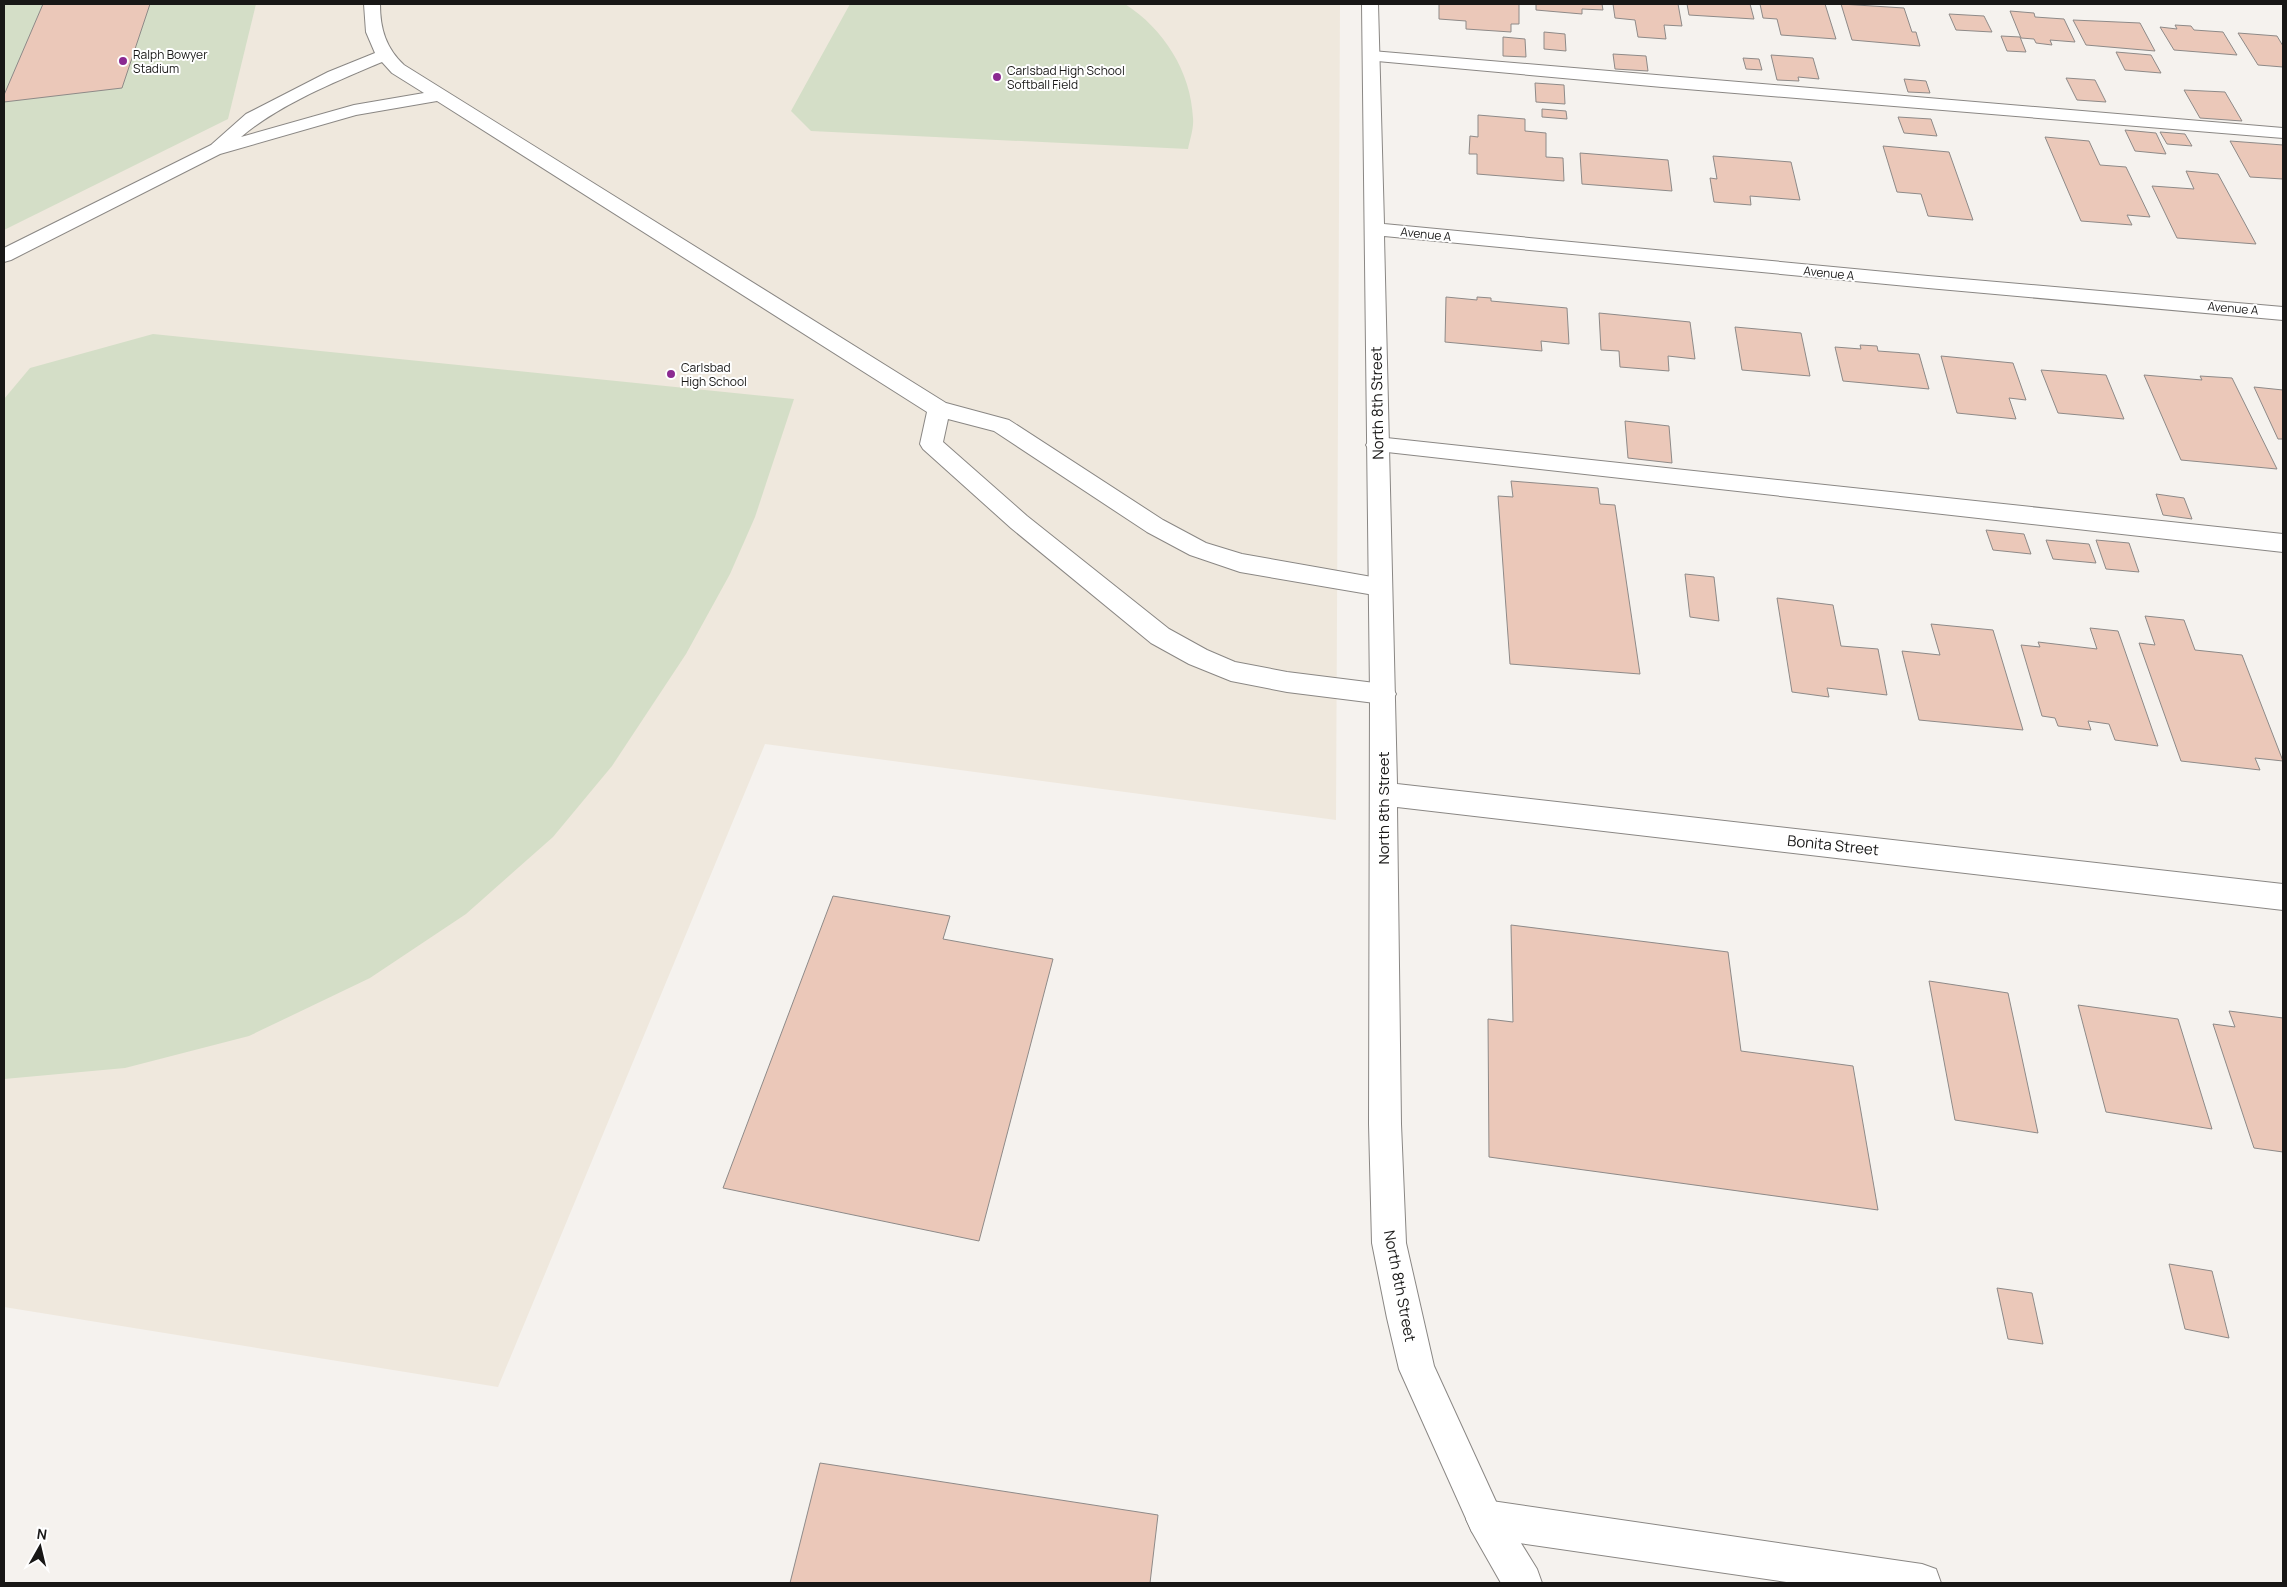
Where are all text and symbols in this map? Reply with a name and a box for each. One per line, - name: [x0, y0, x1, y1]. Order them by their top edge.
- place label: Ralph Bowyer Stadium: [133, 46, 208, 77]
- marker: Ralph Bowyer Stadium: [117, 55, 129, 67]
- place label: Carlsbad High School Softball Field: [1007, 62, 1125, 93]
- marker: Carlsbad High School Softball Field: [991, 71, 1003, 83]
- street label: Avenue A: [1400, 223, 1453, 245]
- street label: Avenue A: [1803, 262, 1856, 284]
- street label: Avenue A: [2207, 297, 2260, 319]
- street label: North 8th Street: [1366, 346, 1388, 460]
- place label: Carlsbad High School: [681, 359, 747, 390]
- marker: Carlsbad High School: [665, 368, 677, 380]
- street label: North 8th Street: [1373, 751, 1394, 865]
- street label: Bonita Street: [1786, 830, 1880, 860]
- street label: North 8th Street: [1379, 1228, 1421, 1344]
- north arrow: [15, 1522, 65, 1572]
- text: N: [36, 1524, 48, 1544]

